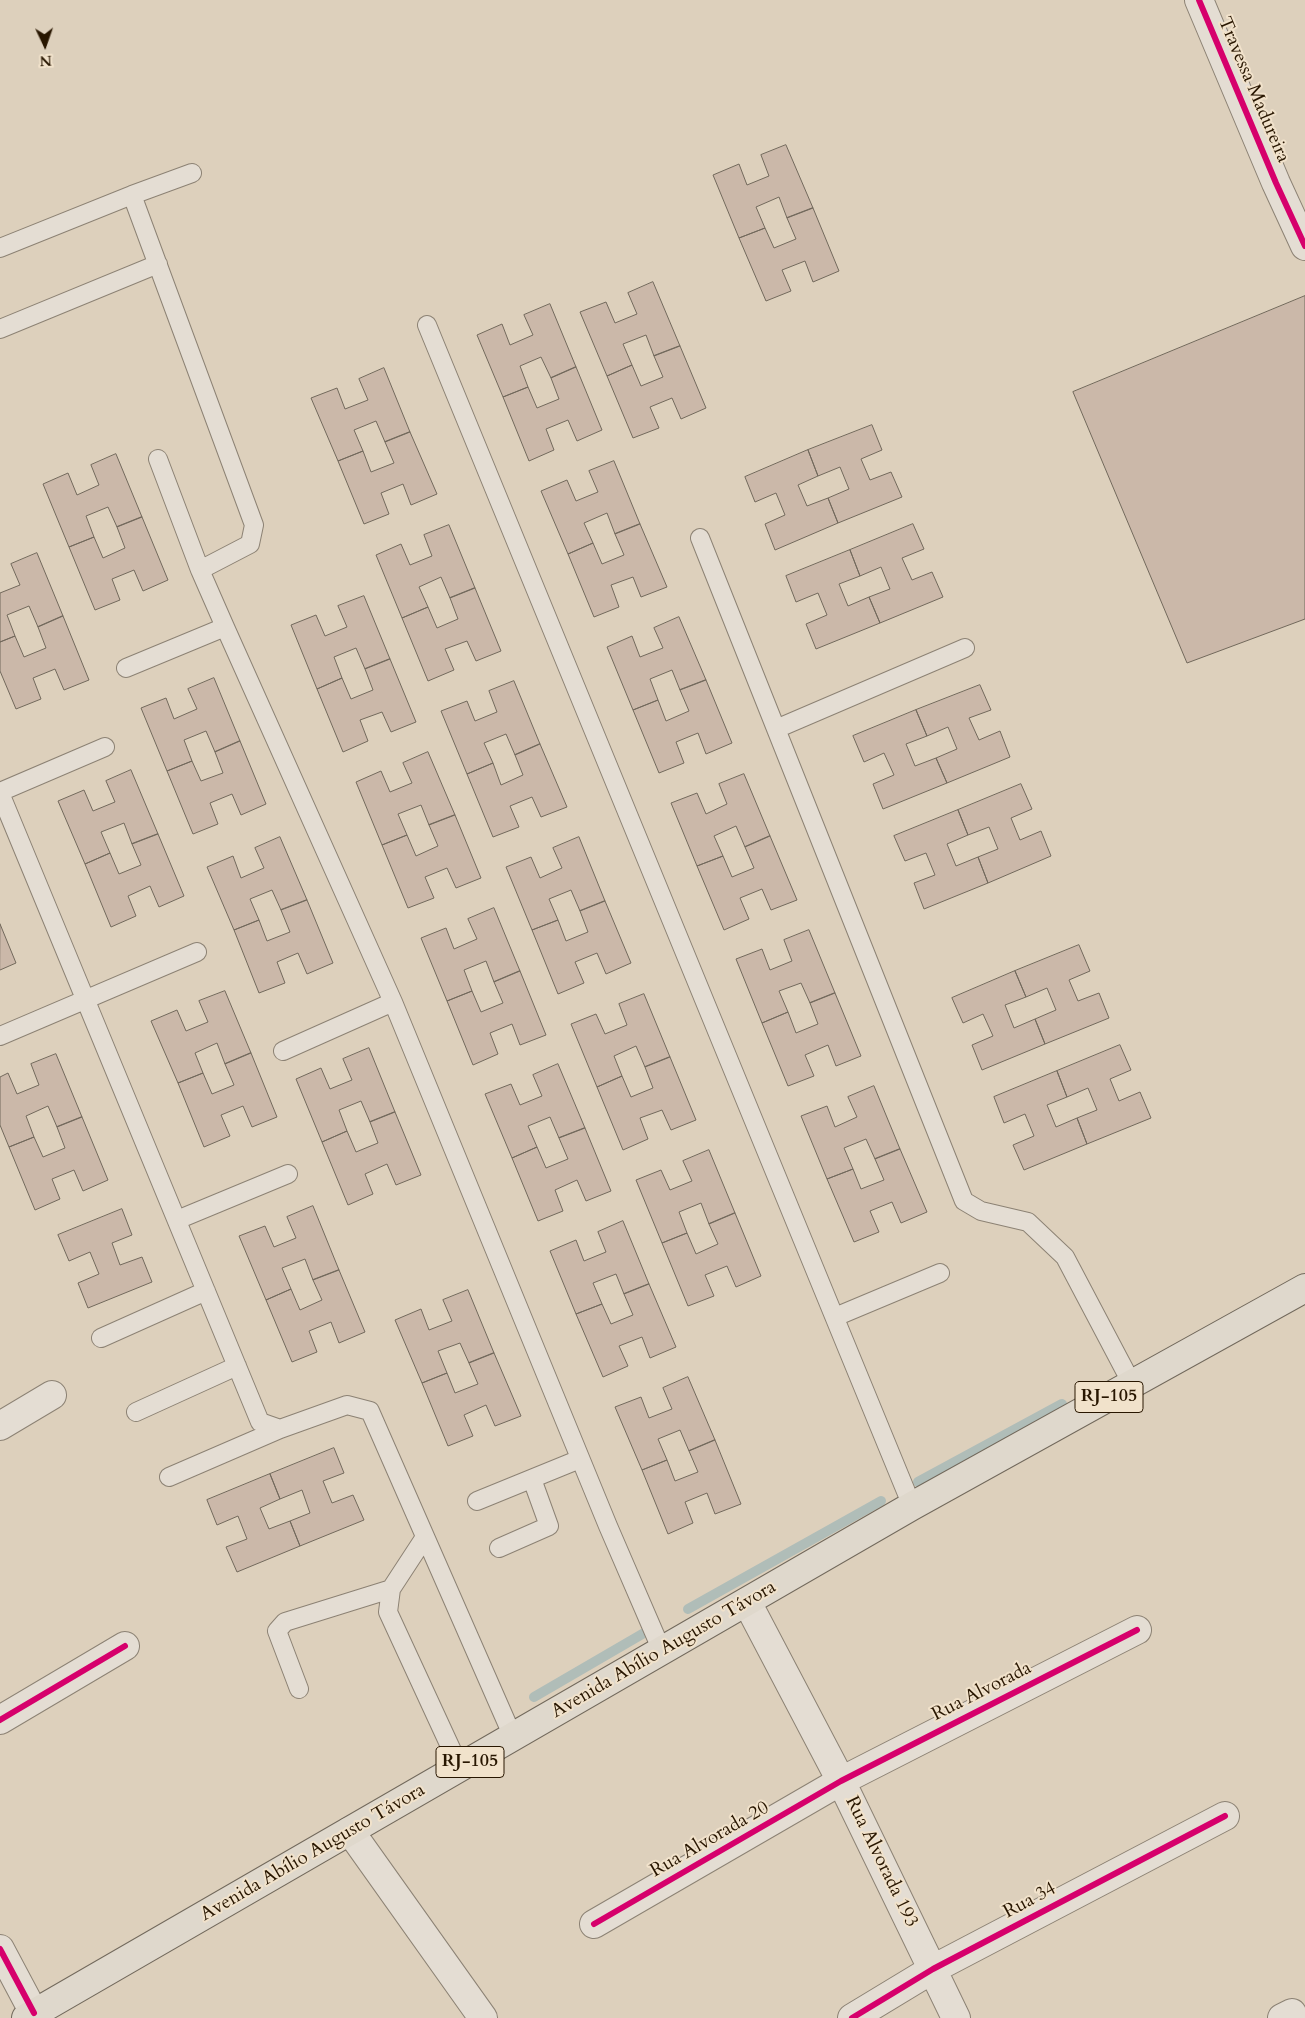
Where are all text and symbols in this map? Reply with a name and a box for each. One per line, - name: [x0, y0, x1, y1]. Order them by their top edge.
- street label: Travessa Madureira: [1212, 14, 1294, 166]
- north arrow: [20, 20, 70, 70]
- text: N: [39, 51, 52, 70]
- road number: RJ-105: [1075, 1381, 1143, 1412]
- street label: Avenida Abílio Augusto Távora: [548, 1576, 780, 1724]
- street label: Rua Alvorada: [928, 1657, 1036, 1727]
- road number: RJ-105: [436, 1746, 504, 1778]
- street label: Avenida Abílio Augusto Távora: [197, 1779, 429, 1927]
- street label: Rua Alvorada 193: [839, 1793, 923, 1931]
- street label: Rua Alvorada 20: [647, 1797, 773, 1883]
- street label: Rua 34: [1000, 1878, 1060, 1924]

